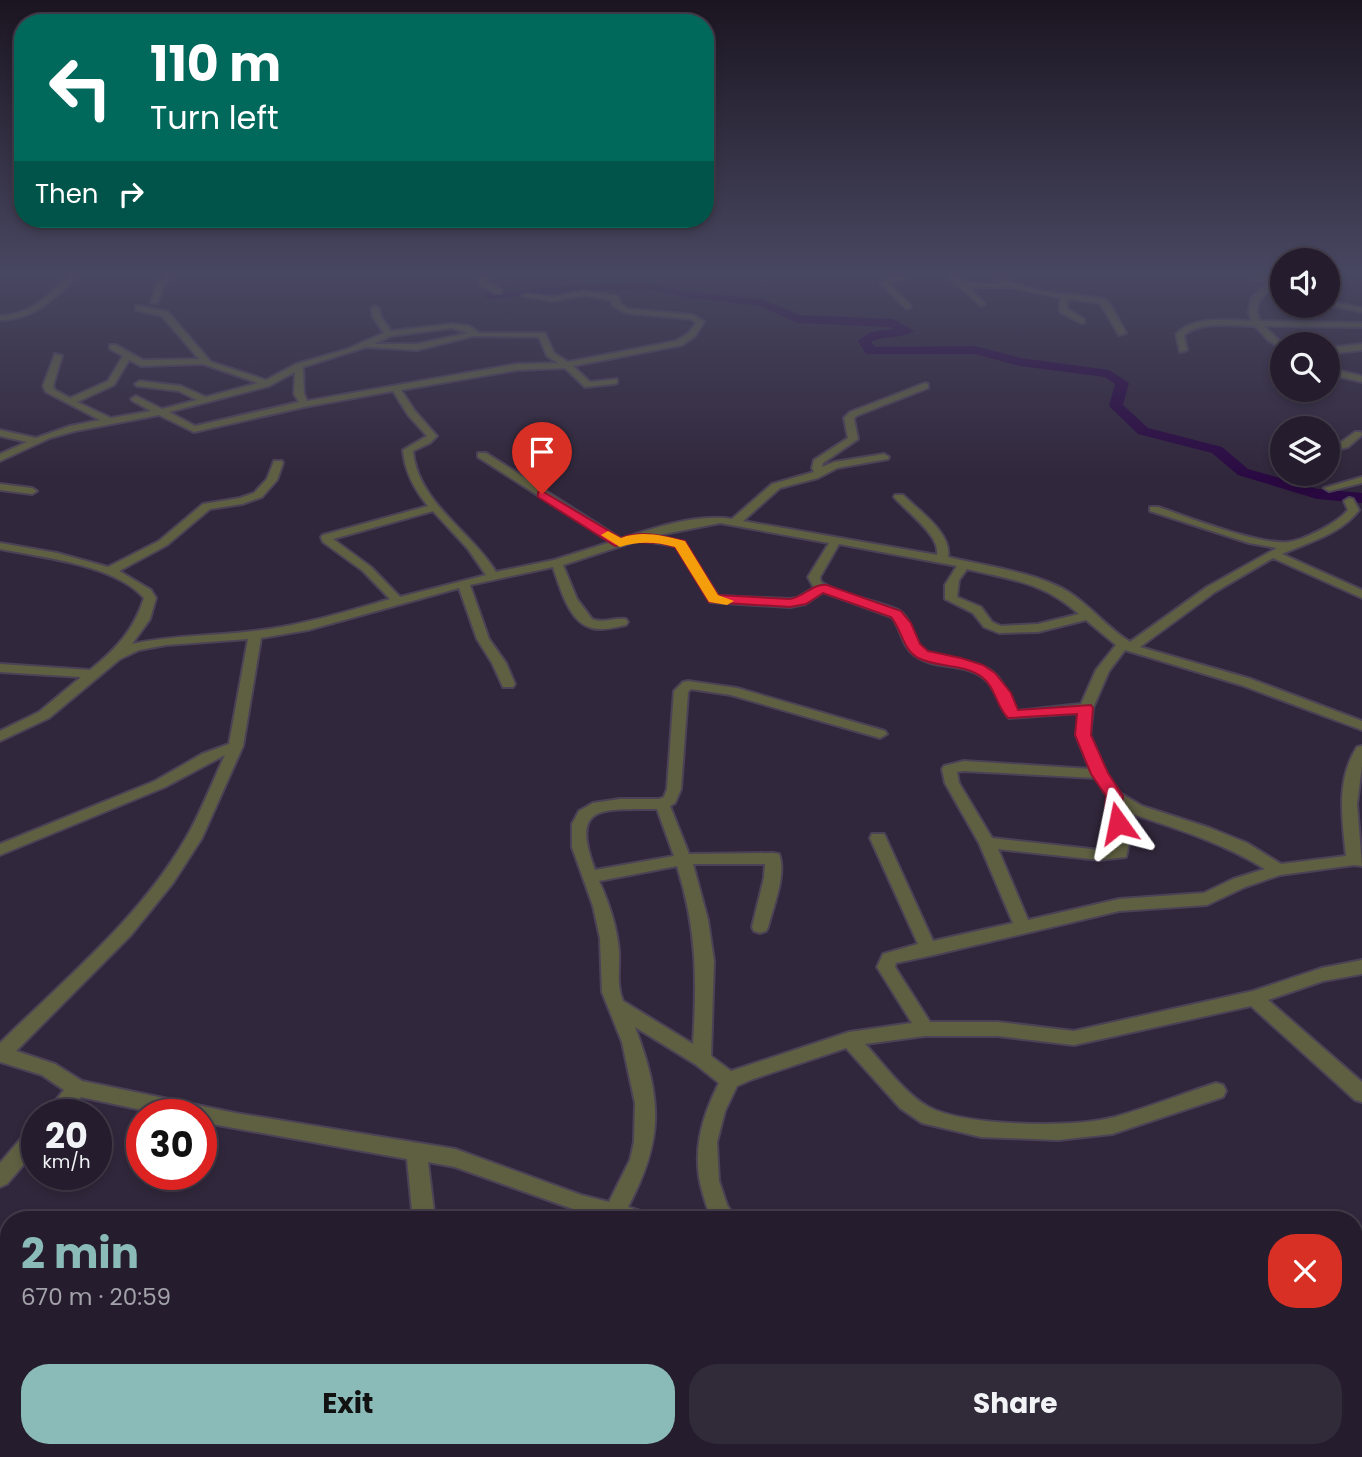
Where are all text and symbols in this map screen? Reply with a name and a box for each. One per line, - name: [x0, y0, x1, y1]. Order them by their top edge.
- text: 110 m: [150, 30, 281, 98]
- icon: left: [35, 42, 126, 133]
- text: Turn left: [150, 95, 279, 140]
- icon: right: [112, 175, 150, 213]
- text: Then: [35, 176, 98, 212]
- map controls: [1270, 248, 1340, 486]
- button: sound: [1270, 248, 1340, 318]
- button: search: [1270, 332, 1340, 402]
- button: layers: [1270, 416, 1340, 486]
- pin: [512, 422, 572, 494]
- icon: arrive: [523, 433, 561, 471]
- position arrow: [1081, 786, 1155, 860]
- speed limit sign: 30: [126, 1099, 217, 1190]
- text: 20: [45, 1111, 88, 1160]
- text: km/h: [43, 1149, 90, 1174]
- text: 2 min: [21, 1224, 139, 1283]
- button: close: [1268, 1234, 1342, 1308]
- text: 670 m · 20:59: [21, 1281, 171, 1313]
- button: Exit: [21, 1364, 675, 1444]
- button: Share: [689, 1364, 1342, 1444]

